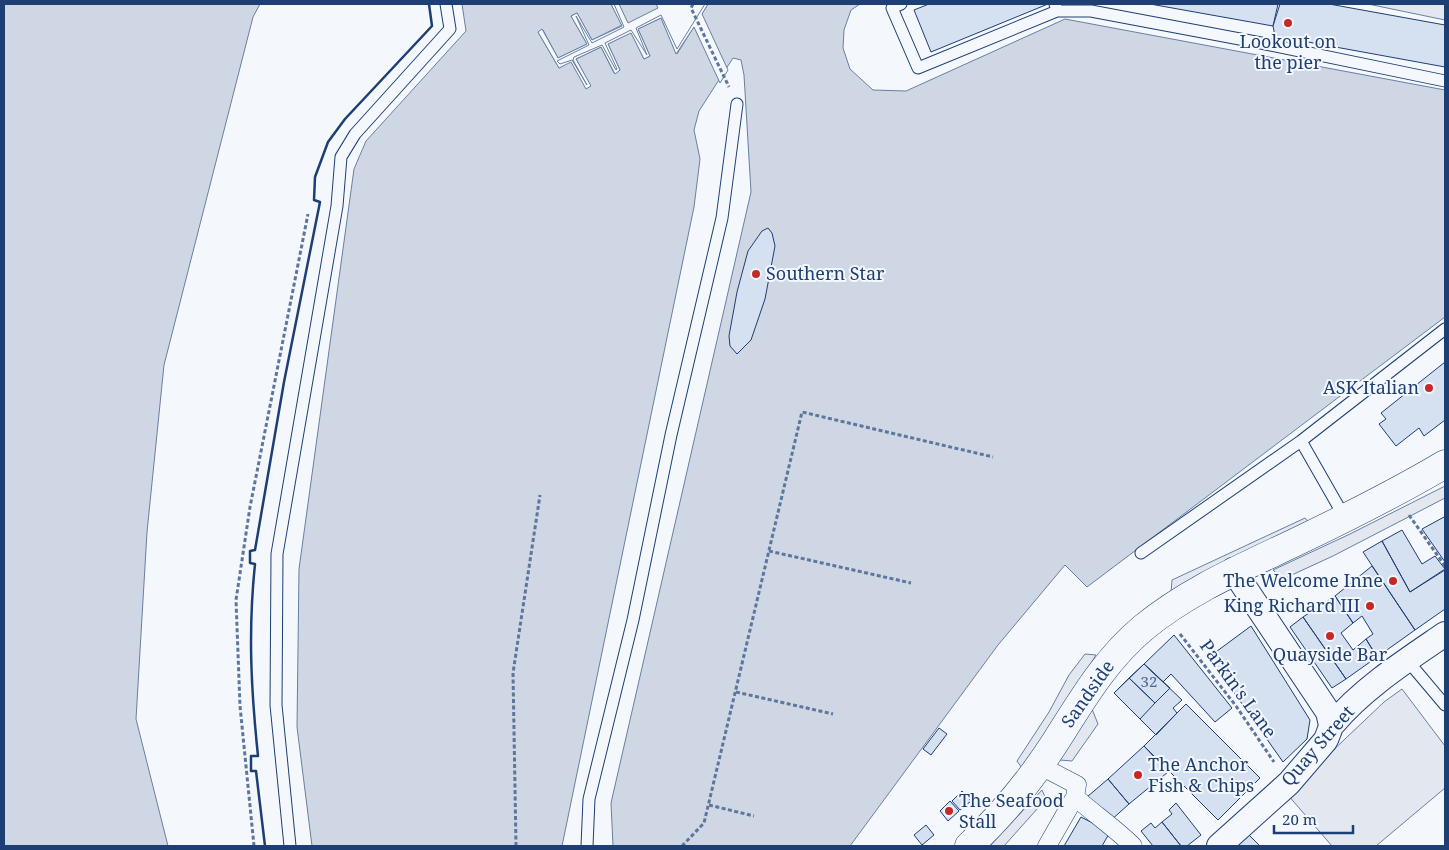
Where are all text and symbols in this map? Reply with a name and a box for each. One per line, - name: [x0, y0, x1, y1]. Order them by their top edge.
- marker: Lookout on the pier: [1282, 17, 1294, 29]
- place label: Lookout on the pier: [1240, 29, 1337, 74]
- place label: Southern Star: [766, 261, 885, 285]
- marker: Southern Star: [750, 268, 762, 280]
- place label: ASK Italian: [1323, 375, 1419, 399]
- marker: ASK Italian: [1423, 382, 1435, 394]
- place label: The Welcome Inne: [1223, 568, 1383, 592]
- marker: The Welcome Inne: [1387, 575, 1399, 587]
- place label: King Richard III: [1224, 593, 1360, 617]
- marker: King Richard III: [1364, 600, 1376, 612]
- marker: Quayside Bar: [1324, 630, 1336, 642]
- street label: Parkin's Lane: [1195, 634, 1283, 742]
- place label: Quayside Bar: [1273, 642, 1388, 666]
- street label: Sandside: [1055, 655, 1119, 732]
- house number: 32: [1141, 671, 1157, 691]
- street label: Quay Street: [1276, 700, 1359, 791]
- place label: The Anchor Fish & Chips: [1148, 752, 1254, 797]
- marker: The Anchor Fish & Chips: [1132, 769, 1144, 781]
- place label: The Seafood Stall: [959, 788, 1064, 833]
- scale bar: [1274, 802, 1353, 834]
- marker: The Seafood Stall: [943, 805, 955, 817]
- text: 20 m: [1282, 809, 1317, 829]

